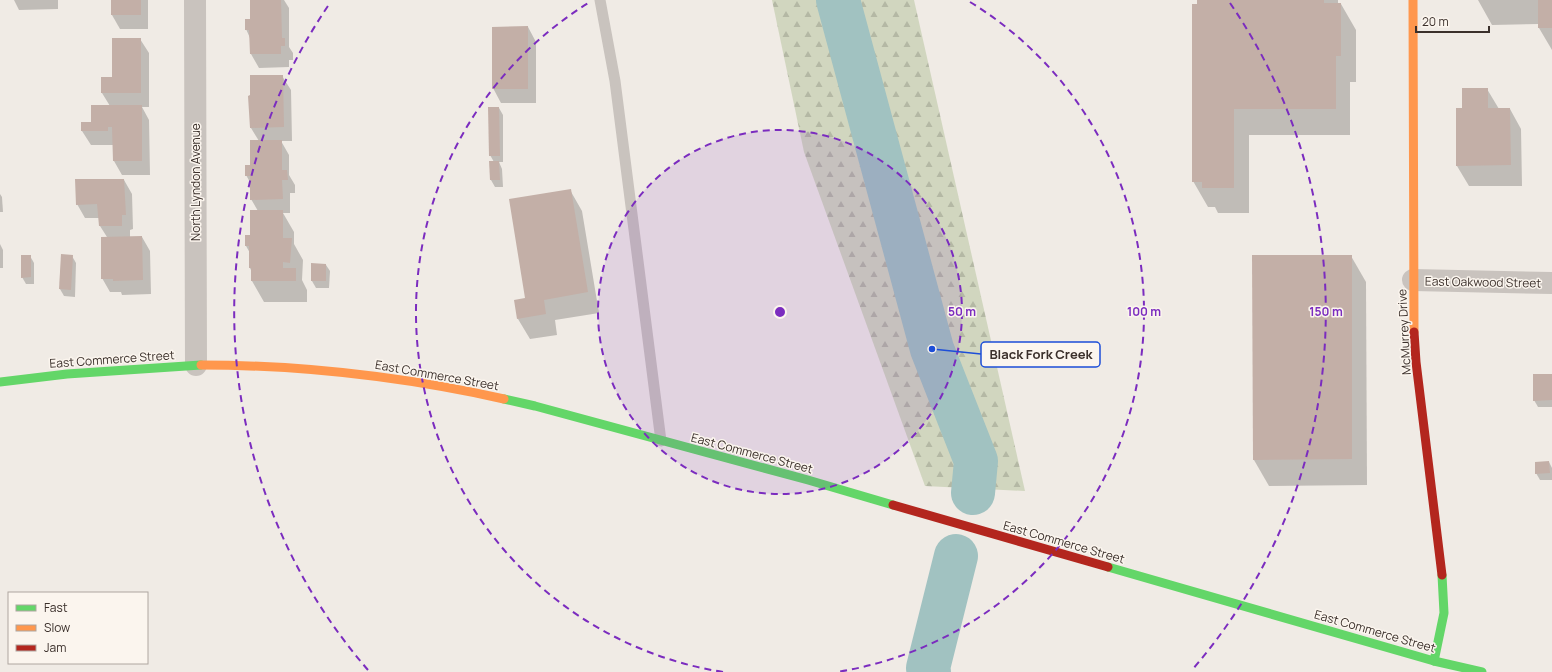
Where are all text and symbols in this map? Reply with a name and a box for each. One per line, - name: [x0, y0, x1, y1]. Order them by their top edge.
- scale bar: [1416, 8, 1489, 34]
- text: 20 m: [1422, 13, 1449, 30]
- street label: North Lyndon Avenue: [187, 123, 204, 241]
- street label: East Oakwood Street: [1425, 272, 1541, 292]
- street label: McMurrey Drive: [1393, 289, 1415, 375]
- text: 50 m: [948, 303, 976, 320]
- text: 100 m: [1127, 303, 1161, 320]
- text: 150 m: [1309, 303, 1343, 320]
- centre of rings: [773, 305, 787, 319]
- callout: Black Fork Creek: [981, 342, 1100, 367]
- text: Black Fork Creek: [989, 345, 1094, 363]
- street label: East Commerce Street: [49, 346, 175, 372]
- street label: East Commerce Street: [374, 356, 500, 394]
- street label: East Commerce Street: [689, 429, 815, 477]
- street label: East Commerce Street: [1001, 517, 1127, 567]
- legend: [8, 592, 148, 664]
- text: Fast: [44, 599, 68, 616]
- street label: East Commerce Street: [1312, 606, 1438, 656]
- text: Slow: [44, 619, 70, 636]
- text: Jam: [44, 639, 66, 656]

